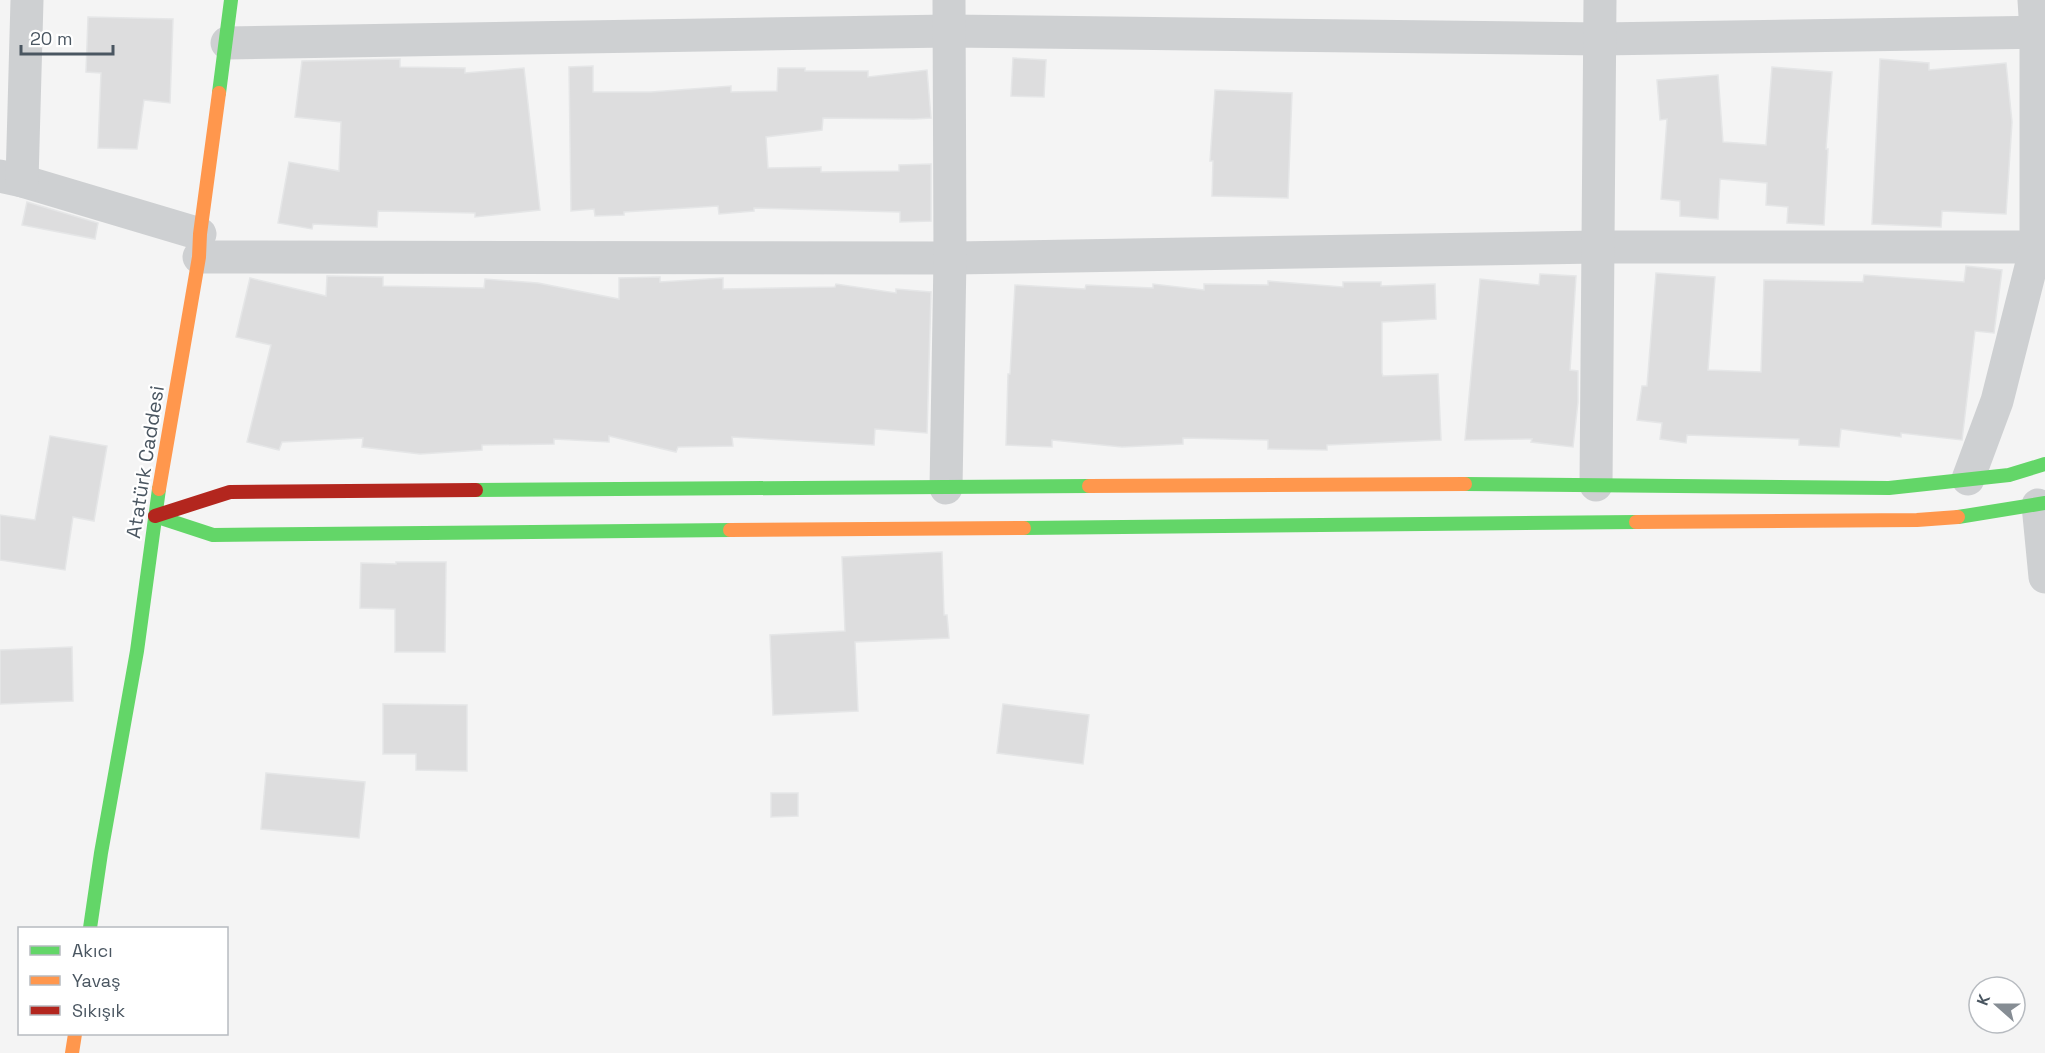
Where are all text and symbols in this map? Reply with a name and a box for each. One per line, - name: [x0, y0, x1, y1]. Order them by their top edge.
- scale bar: [21, 18, 112, 56]
- text: 20 m: [30, 27, 73, 50]
- street label: Atatürk Caddesi: [120, 384, 170, 540]
- legend: [18, 927, 228, 1035]
- text: Akıcı: [72, 939, 113, 962]
- text: Yavaş: [72, 969, 121, 992]
- north arrow: [1967, 975, 2027, 1035]
- text: K: [1972, 991, 1995, 1008]
- text: Sıkışık: [72, 999, 125, 1022]

